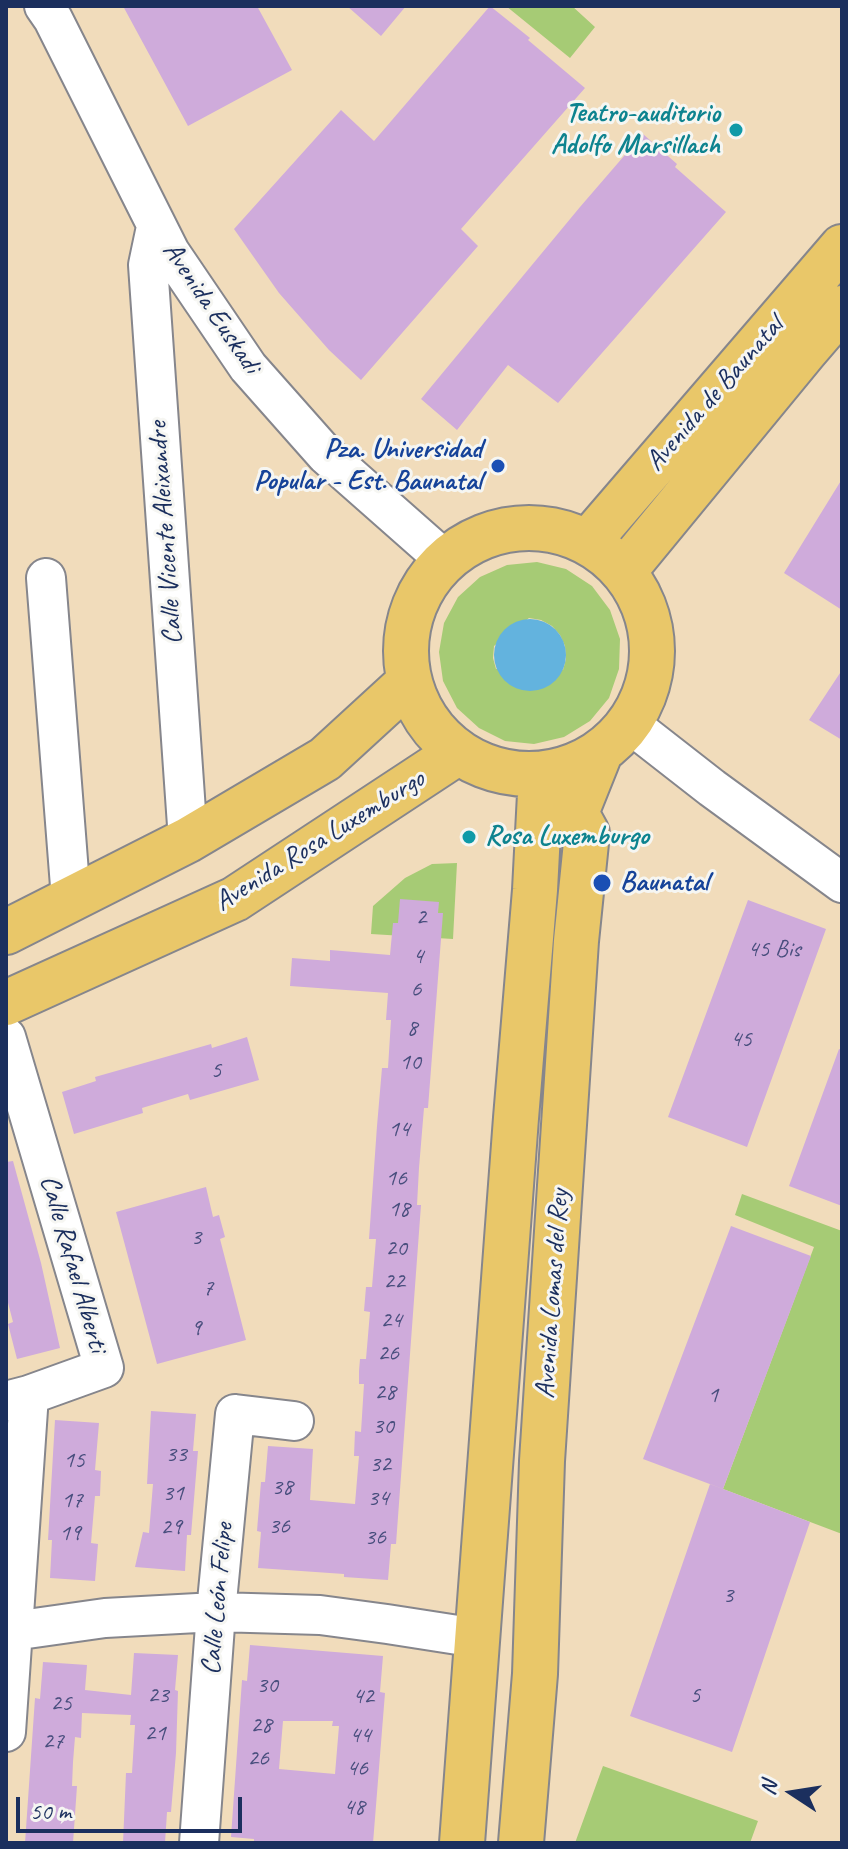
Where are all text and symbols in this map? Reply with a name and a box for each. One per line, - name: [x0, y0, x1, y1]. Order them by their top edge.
- place label: Teatro-auditorio Adolfo Marsillach: [551, 97, 720, 163]
- marker: Teatro-auditorio Adolfo Marsillach: [727, 121, 745, 139]
- street label: Avenida Euskadi: [155, 236, 267, 380]
- street label: Avenida de Baunatal: [639, 310, 791, 478]
- street label: Calle Vicente Aleixandre: [141, 420, 191, 646]
- place label: Pza. Universidad Popular - Est. Baunatal: [254, 433, 482, 499]
- marker: Pza. Universidad Popular - Est. Baunatal: [489, 457, 507, 475]
- street label: Avenida Rosa Luxemburgo: [209, 763, 431, 919]
- place label: Rosa Luxemburgo: [485, 820, 649, 854]
- marker: Rosa Luxemburgo: [460, 828, 478, 846]
- place label: Baunatal: [620, 866, 709, 900]
- marker: Baunatal: [591, 872, 613, 894]
- house number: 2: [416, 904, 426, 932]
- house number: 45 Bis: [748, 936, 800, 964]
- house number: 4: [413, 943, 423, 971]
- house number: 6: [411, 976, 421, 1004]
- house number: 8: [407, 1015, 417, 1043]
- house number: 45: [730, 1026, 752, 1054]
- house number: 10: [399, 1049, 421, 1077]
- house number: 5: [211, 1057, 221, 1085]
- house number: 14: [388, 1116, 410, 1144]
- house number: 16: [385, 1165, 407, 1193]
- street label: Calle Rafael Alberti: [32, 1172, 114, 1356]
- street label: Avenida Lomas del Rey: [529, 1188, 577, 1400]
- house number: 18: [388, 1196, 410, 1224]
- house number: 3: [191, 1224, 201, 1252]
- house number: 20: [385, 1235, 407, 1263]
- house number: 22: [383, 1268, 405, 1296]
- house number: 7: [203, 1275, 213, 1303]
- house number: 24: [380, 1307, 402, 1335]
- house number: 9: [191, 1315, 201, 1343]
- house number: 26: [377, 1340, 399, 1368]
- house number: 28: [374, 1379, 396, 1407]
- house number: 1: [708, 1382, 718, 1410]
- house number: 30: [372, 1413, 394, 1441]
- house number: 33: [165, 1441, 187, 1469]
- house number: 15: [63, 1447, 85, 1475]
- house number: 32: [369, 1451, 391, 1479]
- house number: 38: [271, 1474, 293, 1502]
- house number: 31: [162, 1480, 184, 1508]
- house number: 34: [367, 1485, 389, 1513]
- house number: 17: [61, 1487, 83, 1515]
- house number: 36: [268, 1513, 290, 1541]
- house number: 29: [160, 1514, 182, 1542]
- house number: 19: [59, 1520, 81, 1548]
- street label: Calle León Felipe: [195, 1522, 241, 1676]
- house number: 36: [364, 1524, 386, 1552]
- house number: 3: [723, 1582, 733, 1610]
- house number: 30: [256, 1672, 278, 1700]
- house number: 23: [147, 1682, 169, 1710]
- house number: 5: [690, 1682, 700, 1710]
- house number: 42: [352, 1683, 374, 1711]
- house number: 25: [50, 1690, 72, 1718]
- house number: 28: [250, 1712, 272, 1740]
- house number: 21: [144, 1720, 166, 1748]
- house number: 44: [349, 1722, 371, 1750]
- house number: 27: [42, 1728, 64, 1756]
- house number: 26: [247, 1745, 269, 1773]
- north arrow: [752, 1753, 832, 1833]
- house number: 46: [346, 1755, 368, 1783]
- text: N: [753, 1778, 784, 1798]
- scale bar: [20, 1781, 246, 1831]
- house number: 48: [343, 1794, 365, 1822]
- text: 50 m: [30, 1796, 71, 1826]

